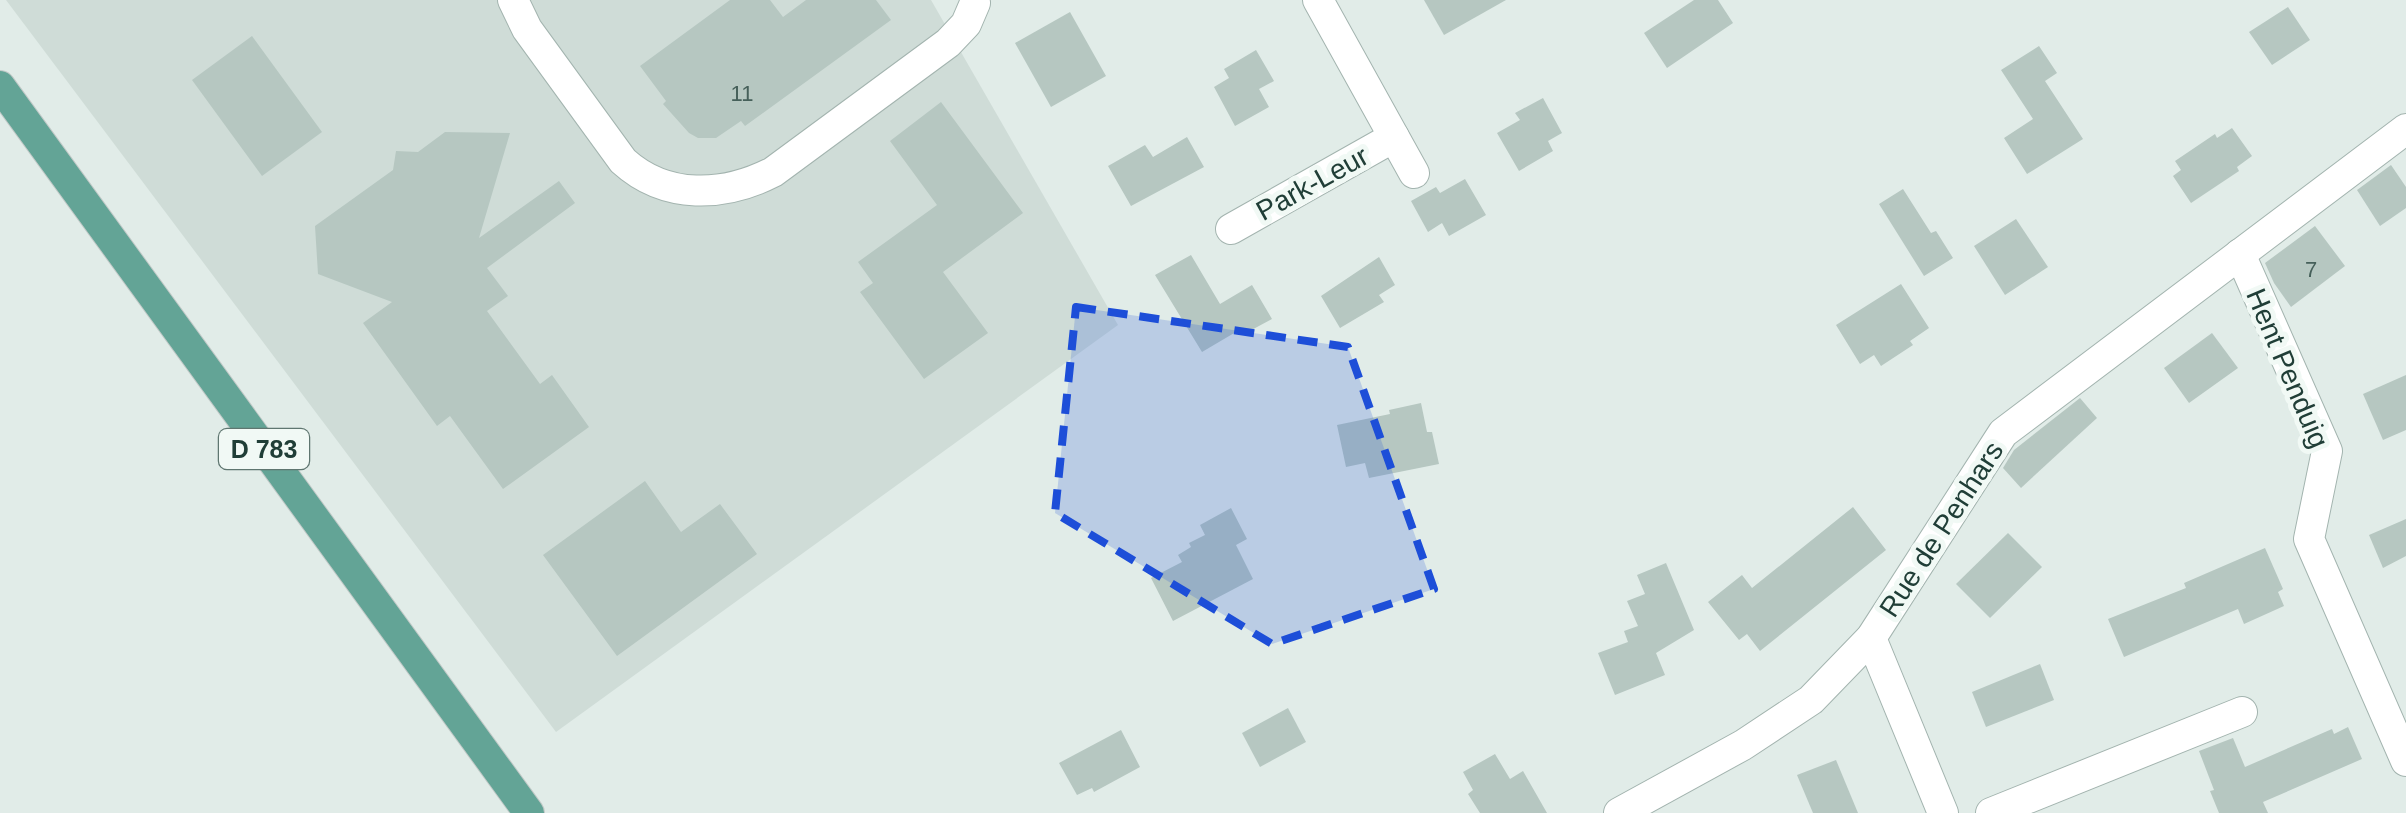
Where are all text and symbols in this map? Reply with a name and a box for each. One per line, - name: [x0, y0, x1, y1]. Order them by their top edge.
- house number: 11: [731, 81, 753, 106]
- street label: Park-Leur: [1251, 140, 1374, 227]
- house number: 7: [2305, 257, 2317, 282]
- street label: Hent Penduig: [2240, 284, 2335, 452]
- road number: D 783: [219, 429, 309, 469]
- street label: Rue de Penhars: [1873, 436, 2010, 623]

